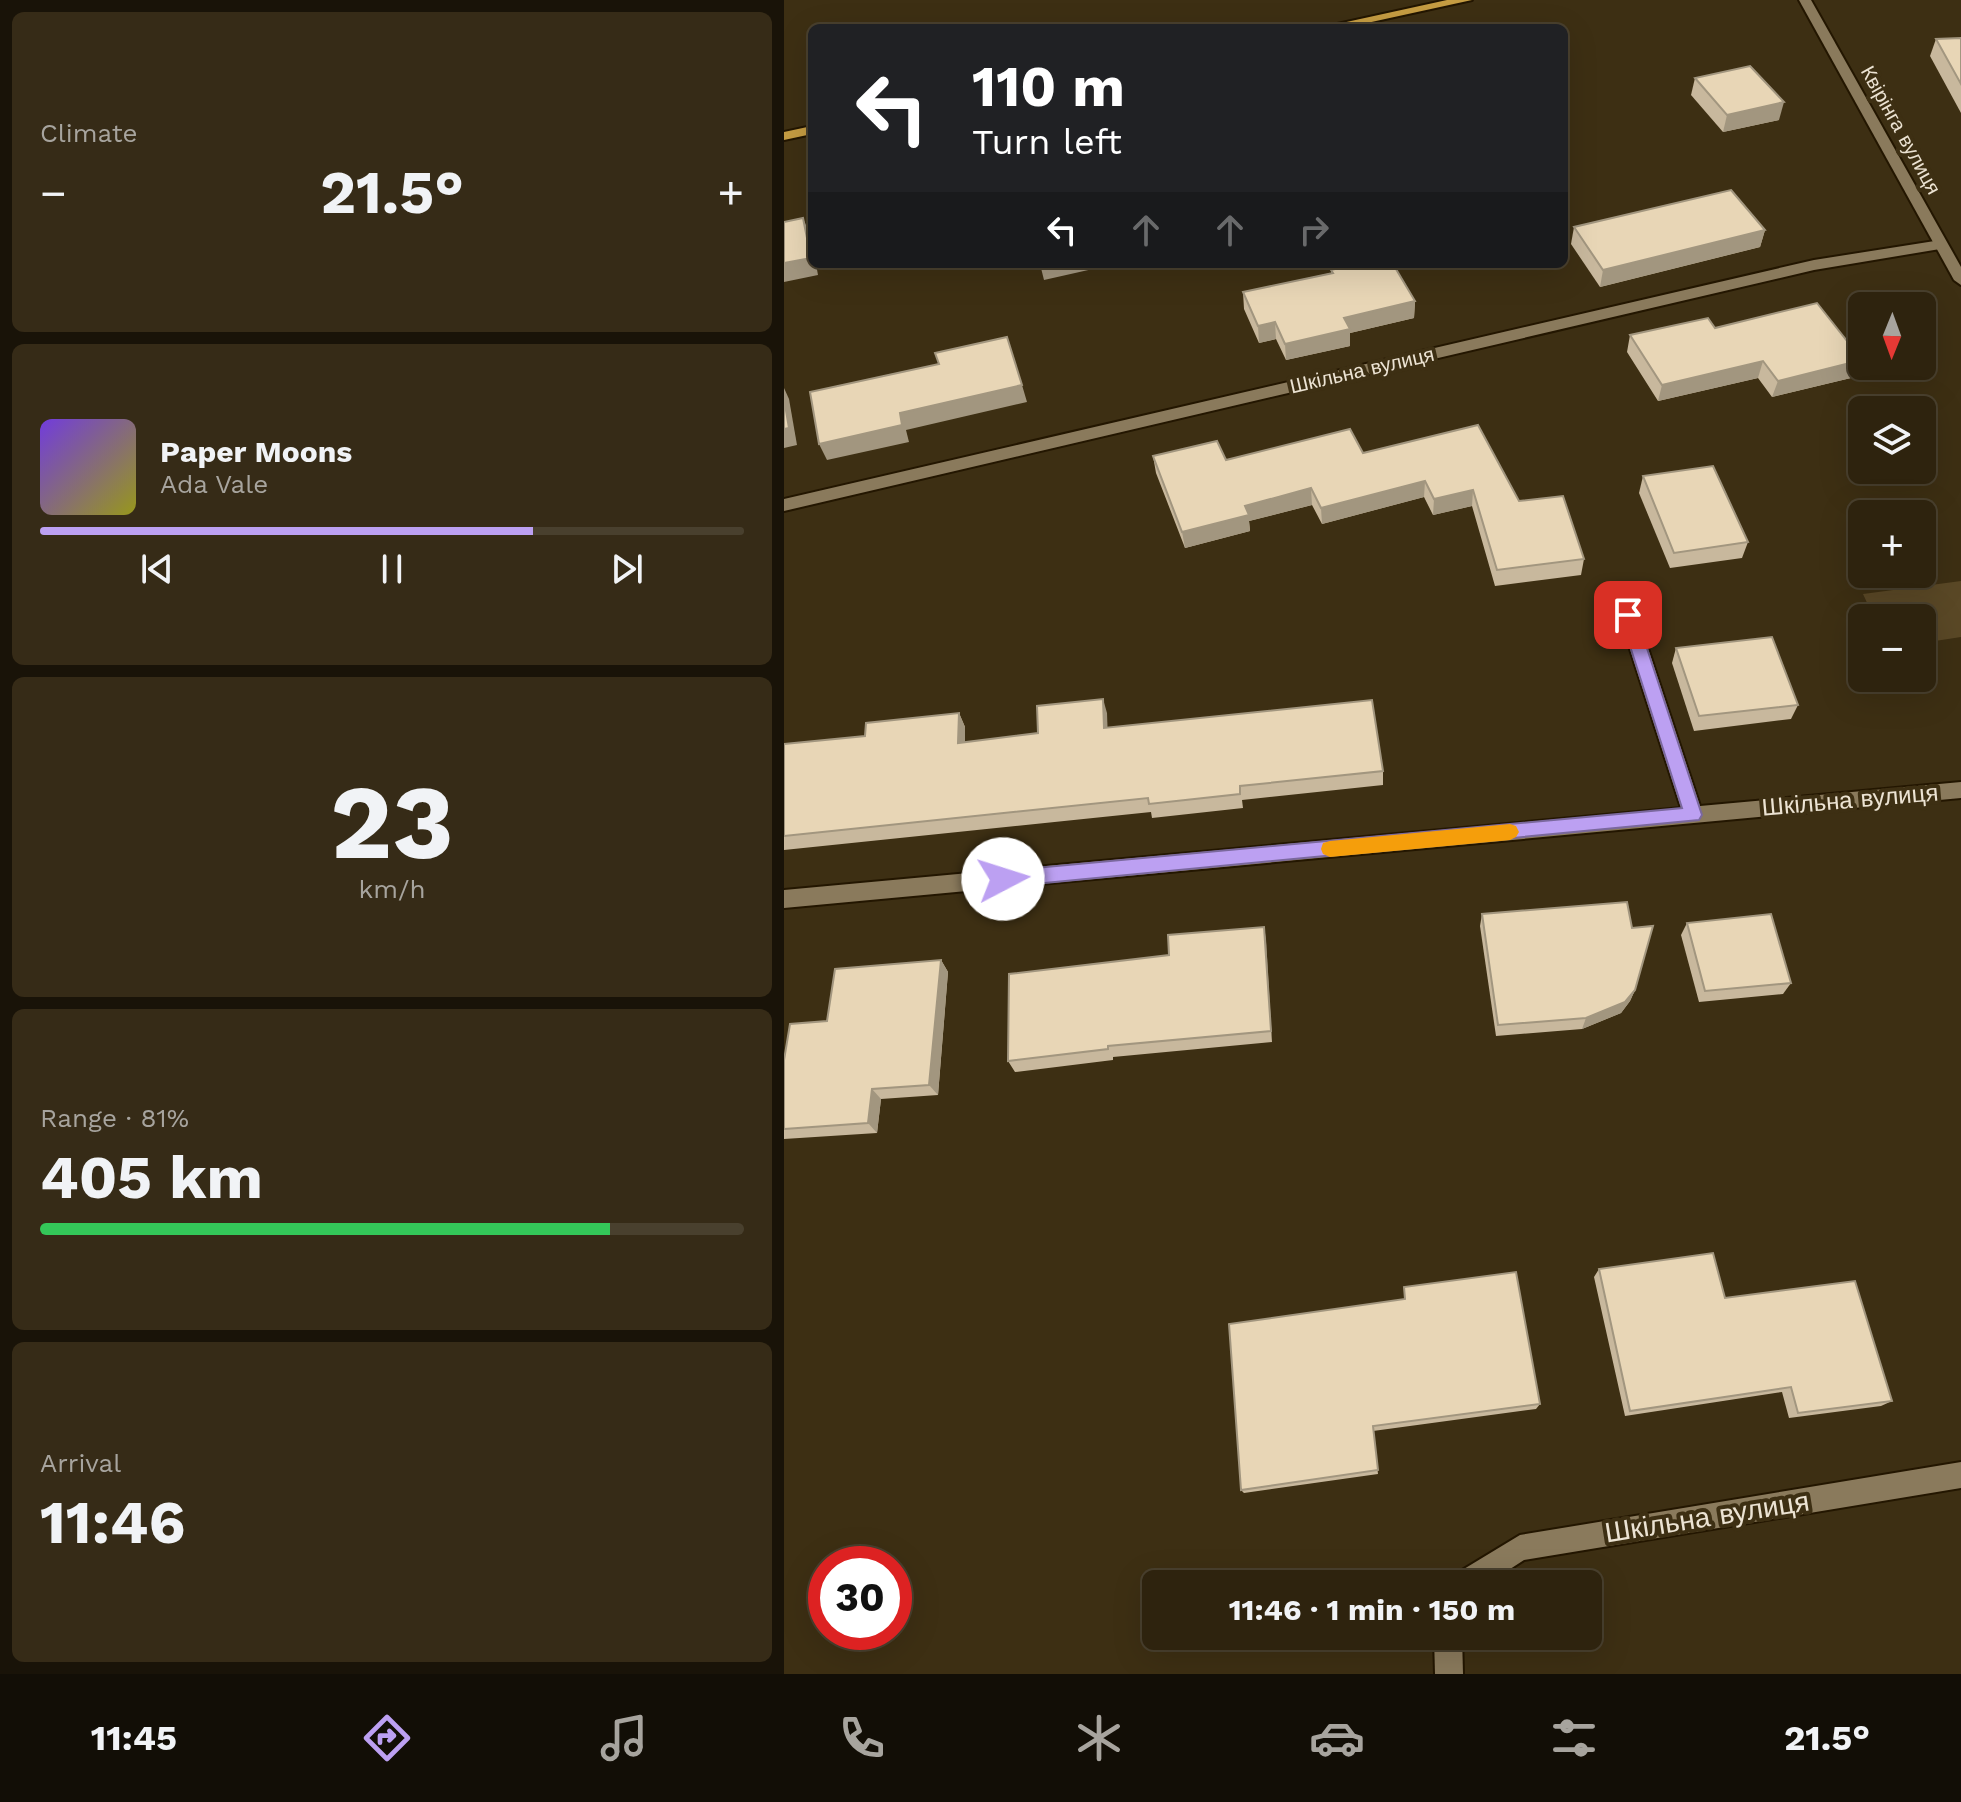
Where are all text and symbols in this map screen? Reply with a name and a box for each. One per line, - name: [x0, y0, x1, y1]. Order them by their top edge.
- text: 110 m: [972, 54, 1125, 120]
- icon: left: [840, 56, 944, 160]
- street label: Квірінга вулиця: [1856, 62, 1946, 198]
- text: Climate: [40, 118, 138, 148]
- text: Turn left: [972, 121, 1122, 163]
- text: 21.5°: [320, 157, 464, 228]
- text: −: [40, 167, 67, 219]
- text: +: [717, 167, 744, 219]
- icon: left: [1040, 208, 1084, 252]
- icon: ahead: [1124, 208, 1168, 252]
- icon: ahead: [1208, 208, 1252, 252]
- icon: right: [1292, 208, 1336, 252]
- north arrow: [1848, 292, 1936, 380]
- map controls: [1848, 292, 1936, 692]
- street label: Шкільна вулиця: [1287, 342, 1437, 398]
- button: layers: [1848, 396, 1936, 484]
- text: Paper Moons: [160, 434, 352, 469]
- text: Ada Vale: [160, 469, 268, 499]
- button: +: [1848, 500, 1936, 588]
- icon: previous: [135, 547, 179, 591]
- icon: pause: [370, 547, 414, 591]
- icon: next: [605, 547, 649, 591]
- pin: [1594, 581, 1662, 649]
- icon: arrive: [1606, 593, 1650, 637]
- button: −: [1848, 604, 1936, 692]
- text: 23: [330, 761, 454, 883]
- street label: Шкільна вулиця: [1761, 778, 1939, 822]
- position arrow: [961, 837, 1045, 921]
- text: km/h: [359, 874, 425, 904]
- text: Range · 81%: [40, 1103, 189, 1133]
- text: 405 km: [40, 1142, 263, 1213]
- text: Arrival: [40, 1448, 121, 1478]
- street label: Шкільна вулиця: [1602, 1485, 1812, 1549]
- text: 11:46: [40, 1487, 186, 1558]
- speed limit sign: 30: [808, 1546, 912, 1650]
- text: 11:46 · 1 min · 150 m: [1229, 1592, 1515, 1627]
- icon: directions: [359, 1710, 415, 1766]
- icon: music: [596, 1710, 652, 1766]
- icon: phone: [834, 1710, 890, 1766]
- icon: climate: [1071, 1710, 1127, 1766]
- icon: car: [1309, 1710, 1365, 1766]
- icon: filters: [1546, 1710, 1602, 1766]
- text: 11:45: [91, 1717, 177, 1759]
- text: 21.5°: [1784, 1717, 1870, 1759]

